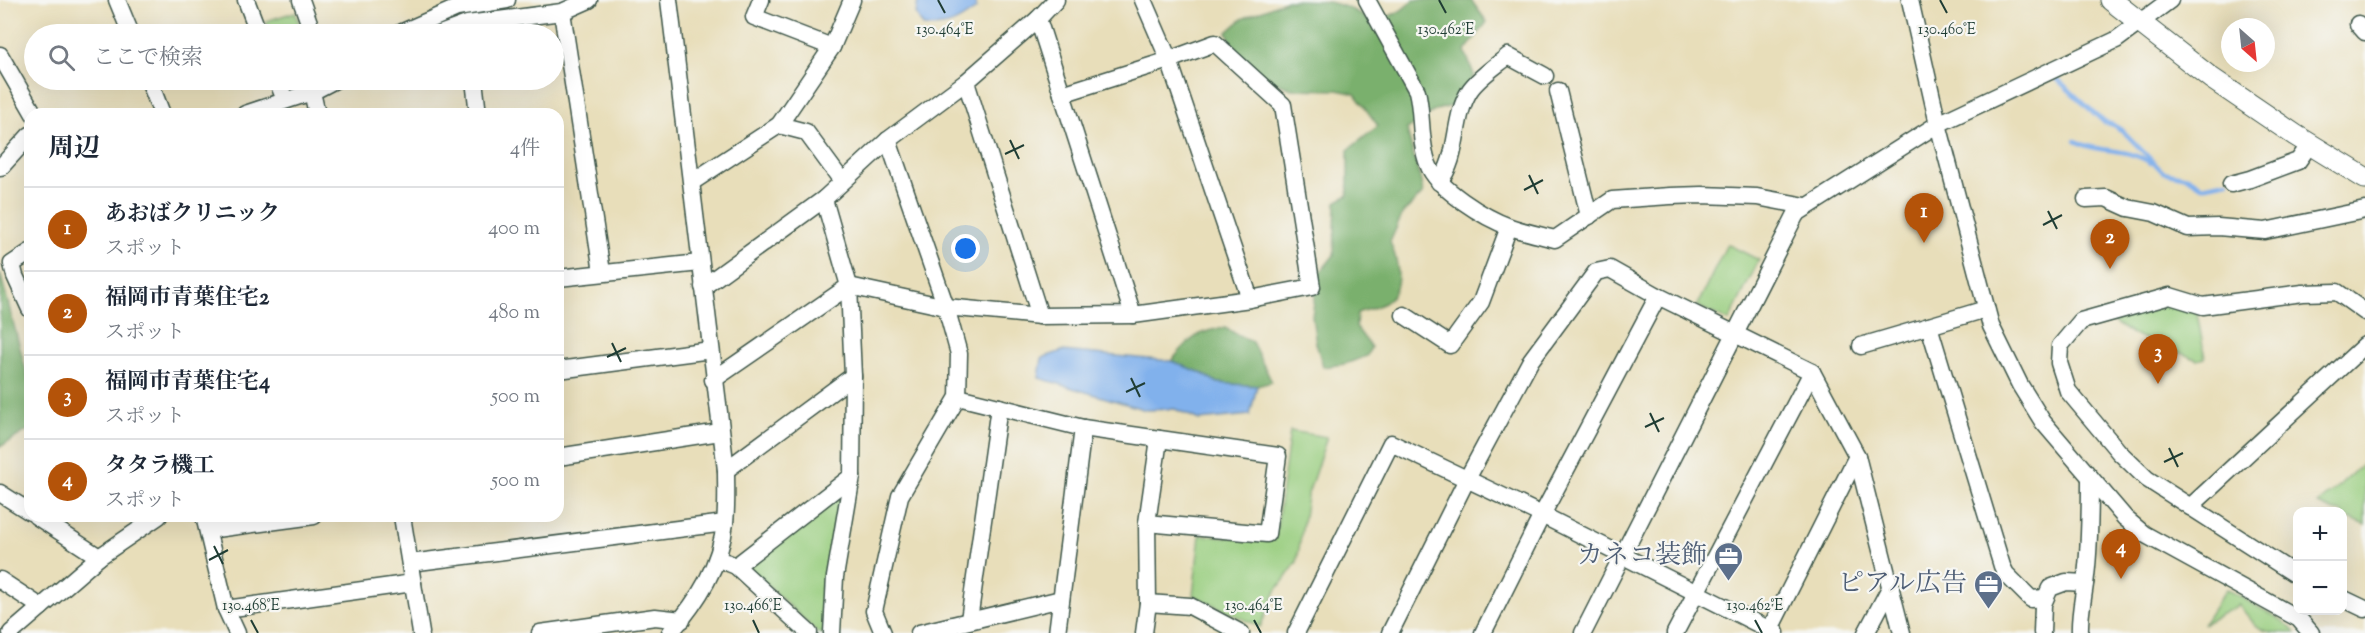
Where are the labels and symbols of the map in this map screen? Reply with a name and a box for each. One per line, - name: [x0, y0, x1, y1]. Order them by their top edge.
- north arrow: [2221, 18, 2275, 72]
- text: 130.464°E: [916, 20, 974, 41]
- text: 130.462°E: [1418, 20, 1474, 41]
- text: 130.460°E: [1918, 20, 1976, 41]
- pin: 1: [1904, 194, 1944, 243]
- pin: 2: [2090, 220, 2130, 269]
- your location: [951, 234, 980, 263]
- pin: 3: [2138, 334, 2178, 384]
- pin: 4: [2102, 530, 2140, 579]
- place label: カネコ装飾: [1577, 538, 1707, 575]
- office icon: カネコ装飾: [1712, 540, 1744, 582]
- place label: ピアル広告: [1838, 566, 1967, 603]
- office icon: ピアル広告: [1972, 568, 2004, 610]
- text: 130.468°E: [222, 596, 280, 617]
- text: 130.466°E: [724, 596, 782, 617]
- text: 130.464°E: [1225, 596, 1283, 617]
- text: 130.462°E: [1727, 596, 1783, 617]

